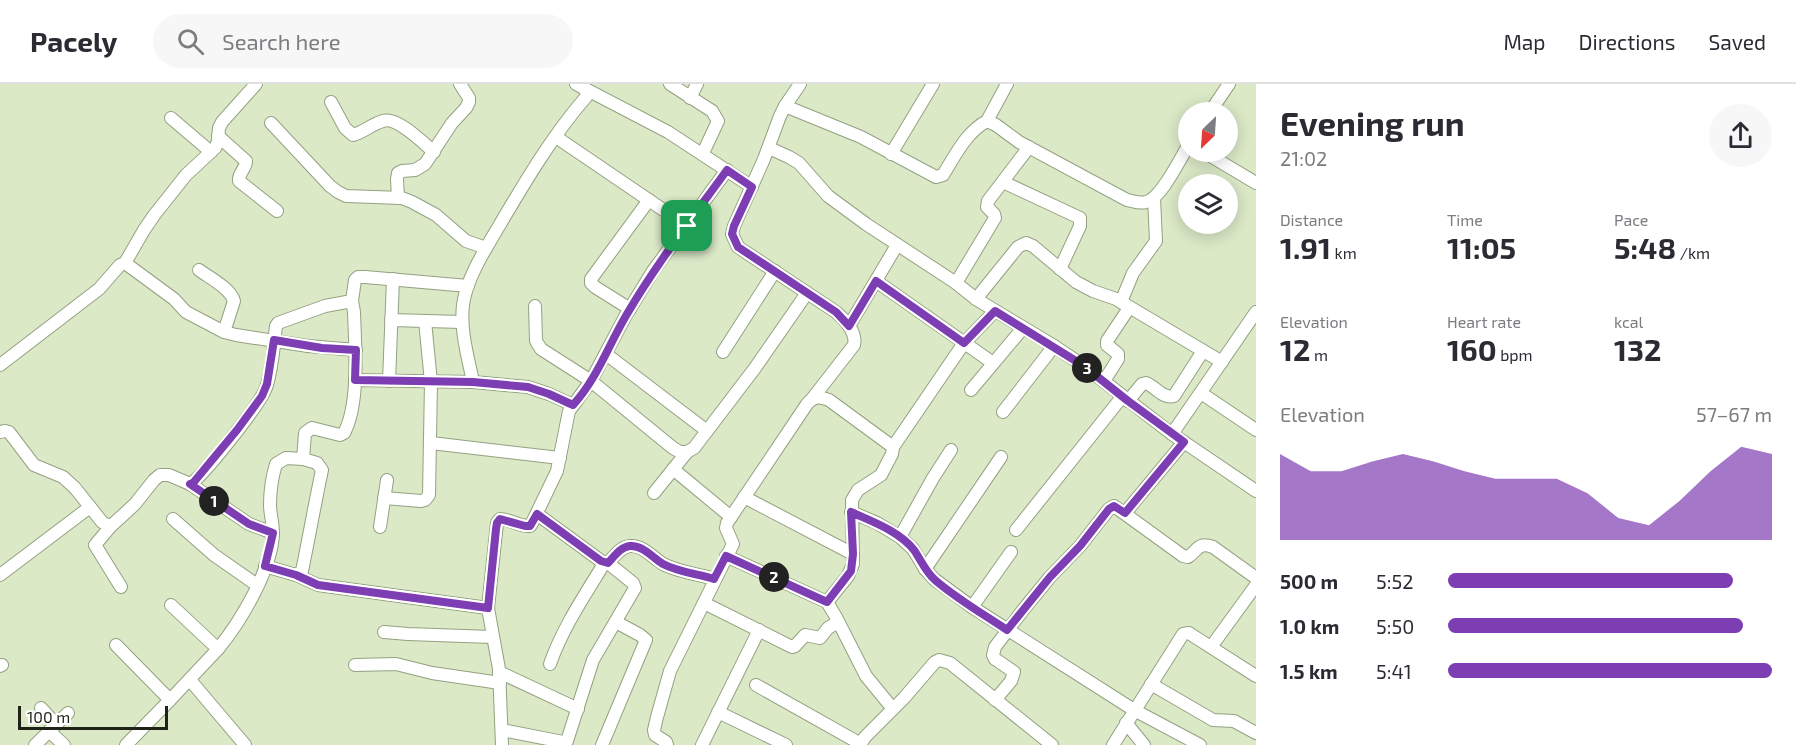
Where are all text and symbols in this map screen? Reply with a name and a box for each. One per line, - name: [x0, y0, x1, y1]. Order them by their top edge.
- search box: [153, 14, 573, 68]
- text: Pacely: [30, 24, 117, 58]
- icon: search: [174, 25, 207, 58]
- text: Search here: [222, 28, 341, 54]
- text: Map: [1503, 29, 1546, 54]
- text: Directions: [1579, 29, 1675, 54]
- text: Saved: [1708, 29, 1766, 54]
- north arrow: [1178, 102, 1238, 162]
- map controls: [1178, 102, 1238, 234]
- text: Evening run: [1280, 103, 1465, 143]
- button: share: [1709, 104, 1772, 167]
- text: 21:02: [1280, 146, 1327, 170]
- button: layers: [1178, 174, 1238, 234]
- pin: [661, 200, 712, 251]
- icon: arrive: [670, 209, 703, 242]
- text: Distance: [1280, 210, 1343, 229]
- text: Time: [1447, 210, 1483, 229]
- text: Pace: [1614, 210, 1648, 229]
- text: 1.91: [1280, 229, 1331, 265]
- text: 11:05: [1447, 229, 1516, 265]
- text: 5:48: [1614, 229, 1676, 265]
- text: km: [1331, 243, 1357, 262]
- text: /km: [1676, 243, 1710, 262]
- text: Elevation: [1280, 312, 1348, 331]
- text: Heart rate: [1447, 312, 1521, 331]
- text: kcal: [1614, 312, 1643, 331]
- text: 12: [1280, 331, 1310, 367]
- text: 160: [1447, 331, 1497, 367]
- text: 132: [1614, 331, 1661, 367]
- text: m: [1310, 345, 1328, 364]
- text: bpm: [1497, 345, 1533, 364]
- pin: 3: [1072, 353, 1102, 383]
- text: 3: [1082, 358, 1092, 377]
- text: Elevation: [1280, 402, 1365, 426]
- text: 57–67 m: [1696, 402, 1772, 426]
- pin: 1: [199, 486, 229, 516]
- text: 1: [211, 491, 217, 510]
- pin: 2: [759, 562, 789, 592]
- text: 2: [769, 567, 779, 586]
- text: 500 m: [1280, 569, 1338, 593]
- text: 5:52: [1376, 569, 1413, 593]
- text: 1.0 km: [1280, 614, 1339, 638]
- text: 5:50: [1376, 614, 1414, 638]
- text: 1.5 km: [1280, 659, 1338, 683]
- text: 5:41: [1376, 659, 1412, 683]
- scale bar: [18, 703, 168, 730]
- text: 100 m: [27, 707, 70, 726]

